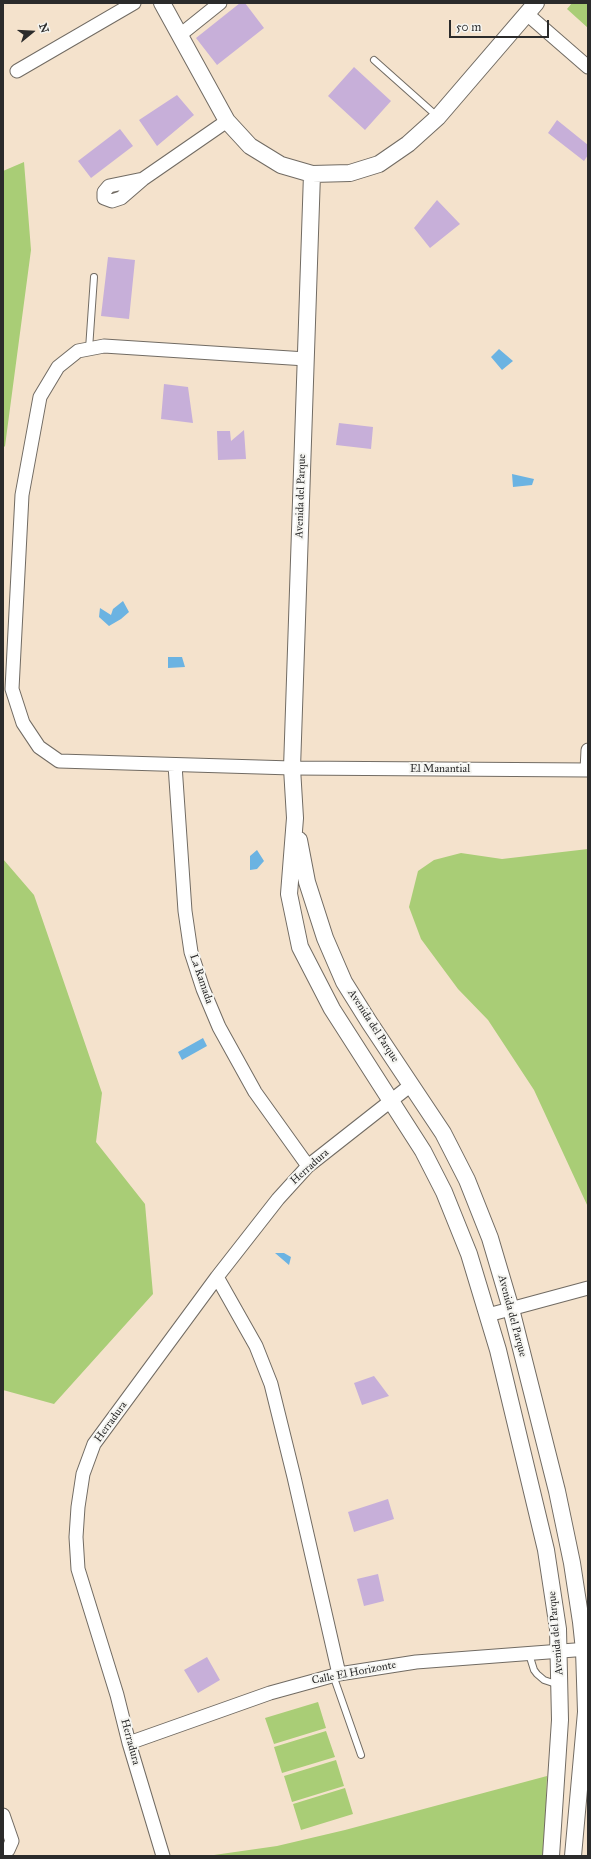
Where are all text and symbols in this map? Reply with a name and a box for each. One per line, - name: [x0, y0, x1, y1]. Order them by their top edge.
- north arrow: [12, 12, 52, 52]
- scale bar: [451, 12, 551, 38]
- text: 50 m: [456, 20, 481, 34]
- text: N: [36, 22, 52, 35]
- street label: Avenida del Parque: [293, 454, 309, 538]
- street label: El Manantial: [410, 762, 470, 776]
- street label: La Ramada: [186, 952, 216, 1006]
- street label: Avenida del Parque: [345, 987, 401, 1065]
- street label: Herradura: [288, 1146, 332, 1188]
- street label: Avenida del Parque: [495, 1274, 529, 1358]
- street label: Herradura: [92, 1399, 130, 1445]
- street label: Avenida del Parque: [546, 1591, 566, 1675]
- street label: Calle El Horizonte: [311, 1658, 397, 1688]
- street label: Herradura: [118, 1718, 142, 1766]

